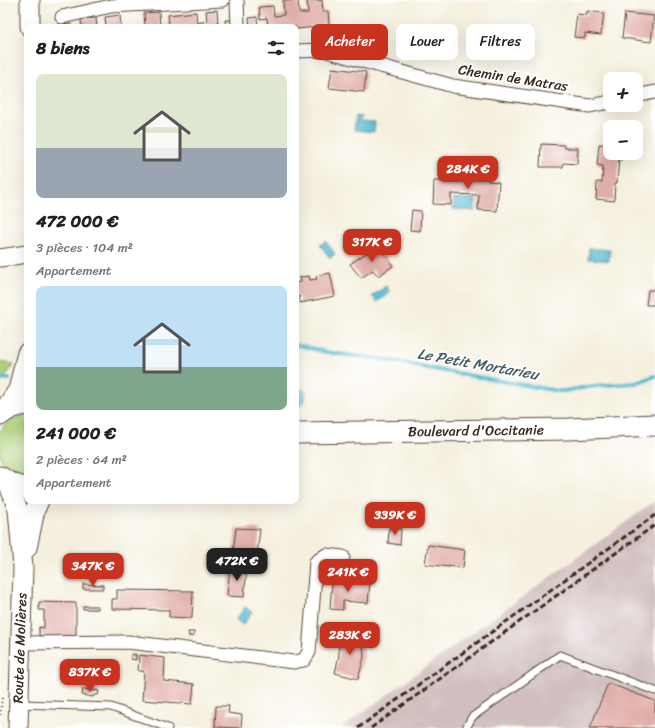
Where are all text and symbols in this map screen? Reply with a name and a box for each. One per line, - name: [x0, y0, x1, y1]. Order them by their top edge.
- chip: Acheter: [311, 24, 388, 60]
- chip: Louer: [396, 24, 458, 60]
- chip: Filtres: [466, 24, 535, 60]
- text: 8 biens: [36, 33, 90, 63]
- icon: filters: [265, 37, 287, 59]
- street label: Chemin de Matras: [456, 57, 570, 99]
- map controls: [603, 72, 643, 160]
- button: +: [603, 72, 643, 112]
- icon: home: [126, 100, 198, 172]
- button: −: [603, 120, 643, 160]
- pin: 284K €: [435, 156, 501, 190]
- text: 284K €: [446, 157, 490, 180]
- text: 472 000 €: [36, 206, 119, 236]
- pin: 317K €: [339, 229, 405, 263]
- text: 317K €: [352, 230, 392, 253]
- text: 3 pièces · 104 m²: [36, 236, 133, 259]
- text: Appartement: [36, 259, 111, 282]
- icon: home: [126, 312, 198, 384]
- water label: Le Petit Mortarieu: [416, 341, 542, 388]
- street label: Boulevard d'Occitanie: [408, 417, 544, 444]
- text: 241 000 €: [36, 418, 116, 448]
- text: 2 pièces · 64 m²: [36, 448, 127, 471]
- text: Appartement: [36, 471, 111, 494]
- pin: 339K €: [362, 502, 428, 536]
- text: 339K €: [374, 503, 416, 526]
- pin: 472K €: [204, 548, 270, 582]
- text: 472K €: [216, 549, 258, 572]
- pin: 347K €: [60, 553, 126, 587]
- text: 347K €: [72, 554, 114, 577]
- pin: 241K €: [315, 559, 381, 593]
- text: 241K €: [327, 560, 369, 583]
- street label: Route de Molières: [6, 592, 34, 704]
- pin: 283K €: [317, 622, 383, 656]
- text: 283K €: [329, 623, 371, 646]
- pin: 837K €: [57, 659, 123, 693]
- text: 837K €: [69, 660, 111, 683]

